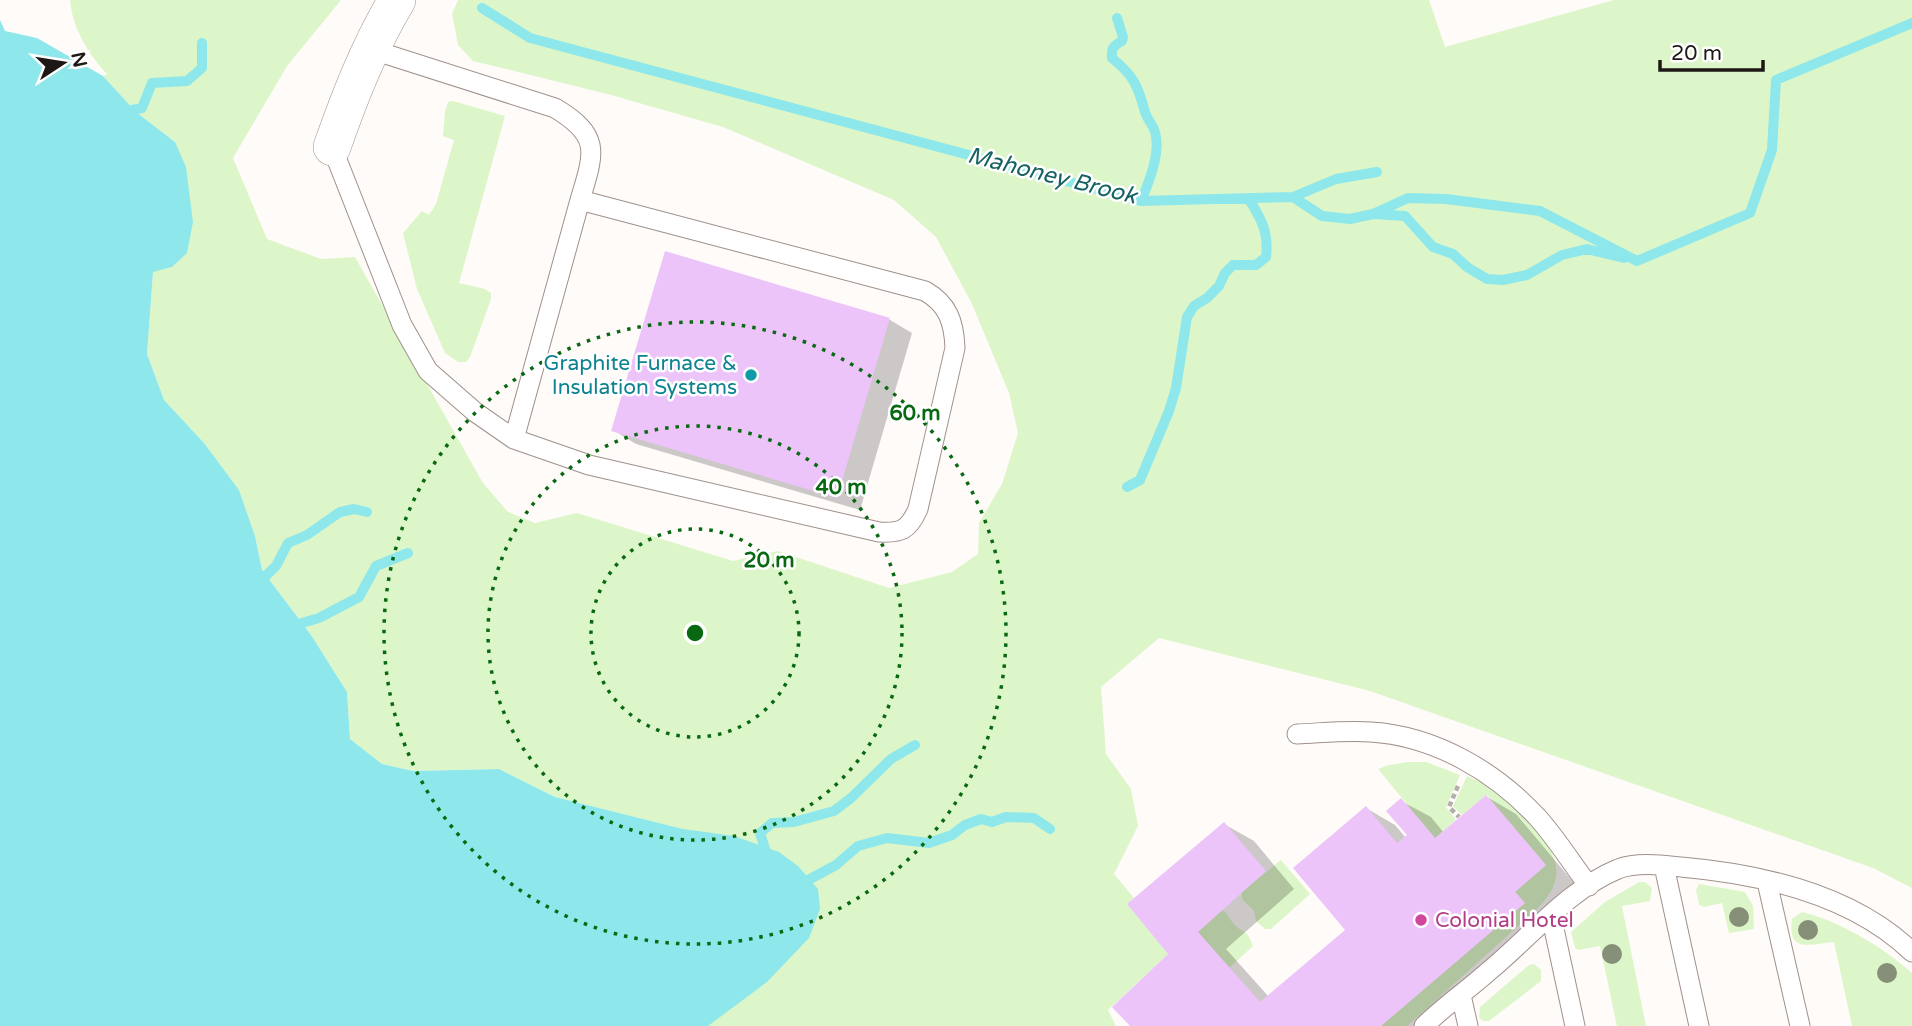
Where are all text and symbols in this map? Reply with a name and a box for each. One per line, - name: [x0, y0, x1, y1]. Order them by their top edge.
- north arrow: [28, 28, 98, 98]
- scale bar: [1660, 28, 1763, 72]
- text: 20 m: [1671, 41, 1722, 66]
- text: N: [66, 50, 91, 69]
- water label: Mahoney Brook: [965, 141, 1141, 211]
- place label: Graphite Furnace & Insulation Systems: [543, 351, 737, 400]
- marker: Graphite Furnace & Insulation Systems: [743, 367, 759, 383]
- text: 60 m: [889, 401, 941, 426]
- text: 40 m: [815, 475, 867, 500]
- text: 20 m: [743, 548, 795, 573]
- centre of rings: [683, 621, 707, 645]
- place label: Colonial Hotel: [1435, 908, 1574, 933]
- marker: Colonial Hotel: [1413, 912, 1429, 928]

